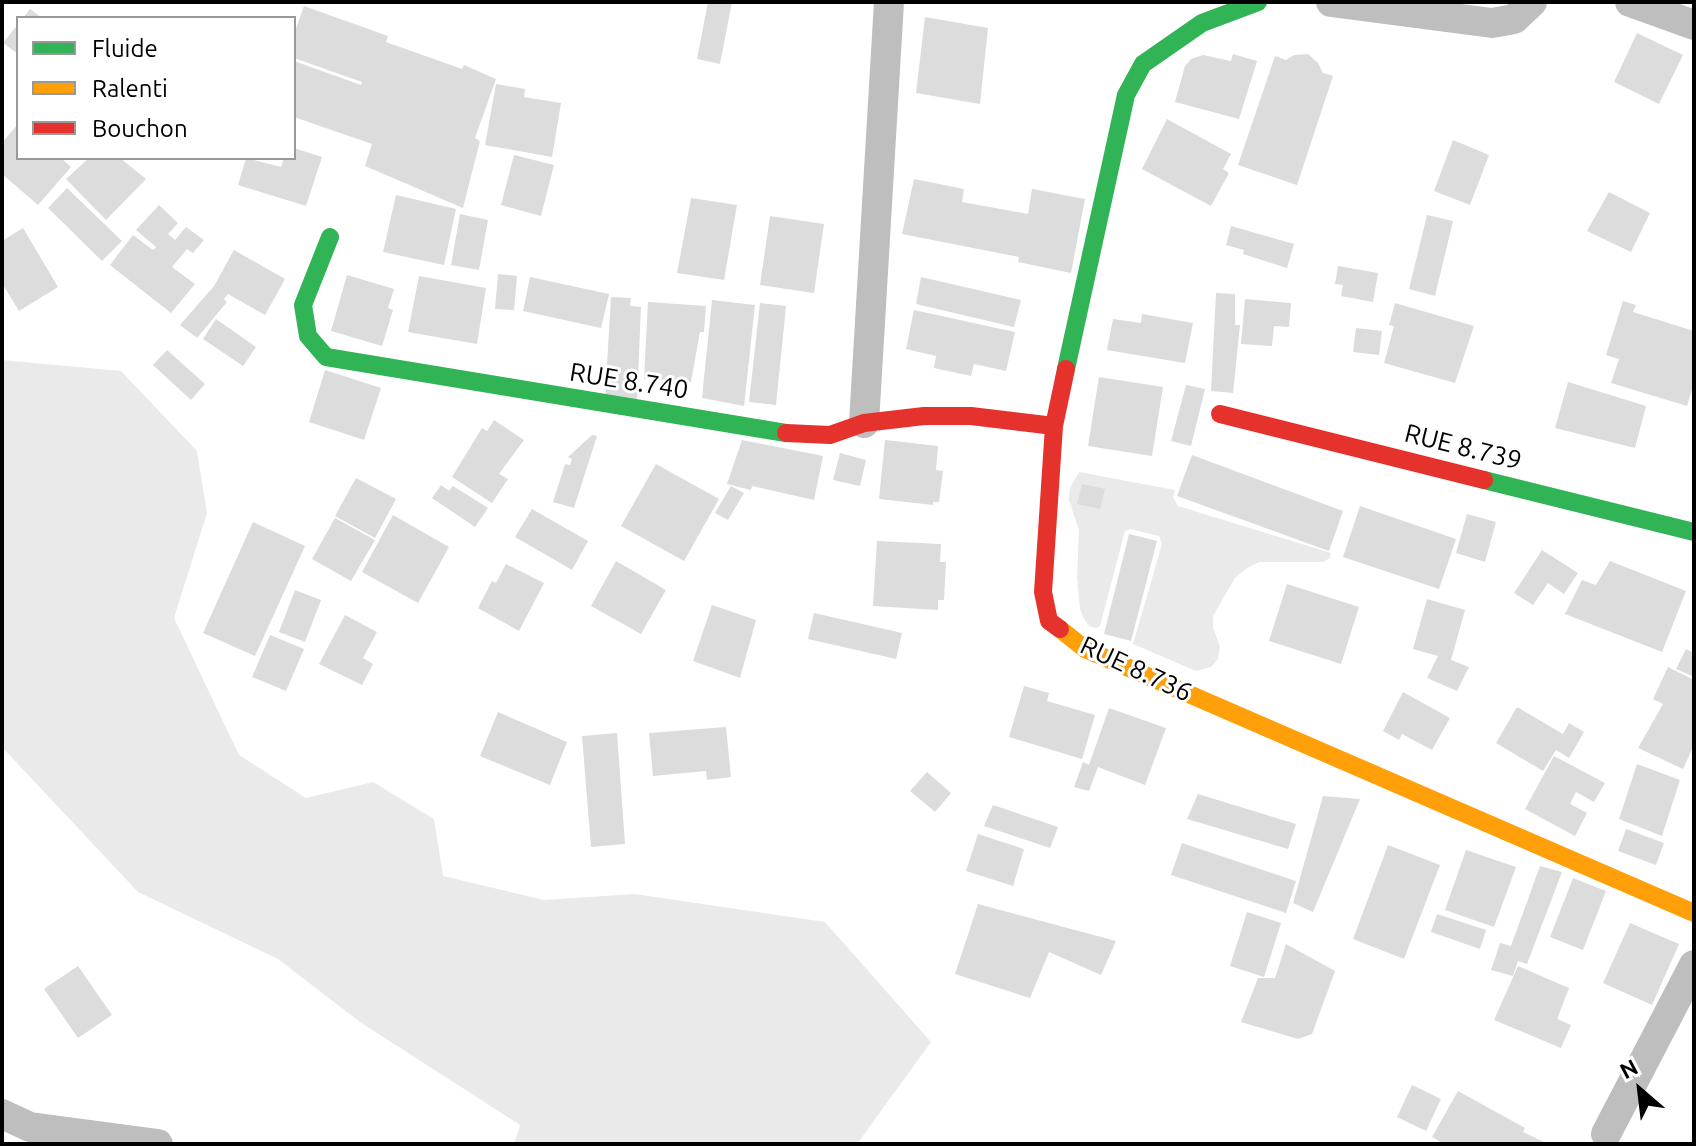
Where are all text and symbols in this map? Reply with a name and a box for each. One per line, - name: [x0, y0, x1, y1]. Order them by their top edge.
- legend: [16, 16, 296, 160]
- text: Fluide: [92, 35, 158, 62]
- text: Ralenti: [92, 75, 168, 102]
- text: Bouchon: [92, 115, 188, 142]
- street label: RUE 8.740: [568, 356, 690, 406]
- street label: RUE 8.739: [1401, 417, 1525, 477]
- street label: RUE 8.736: [1075, 630, 1197, 708]
- north arrow: [1600, 1050, 1680, 1130]
- text: N: [1615, 1053, 1642, 1083]

